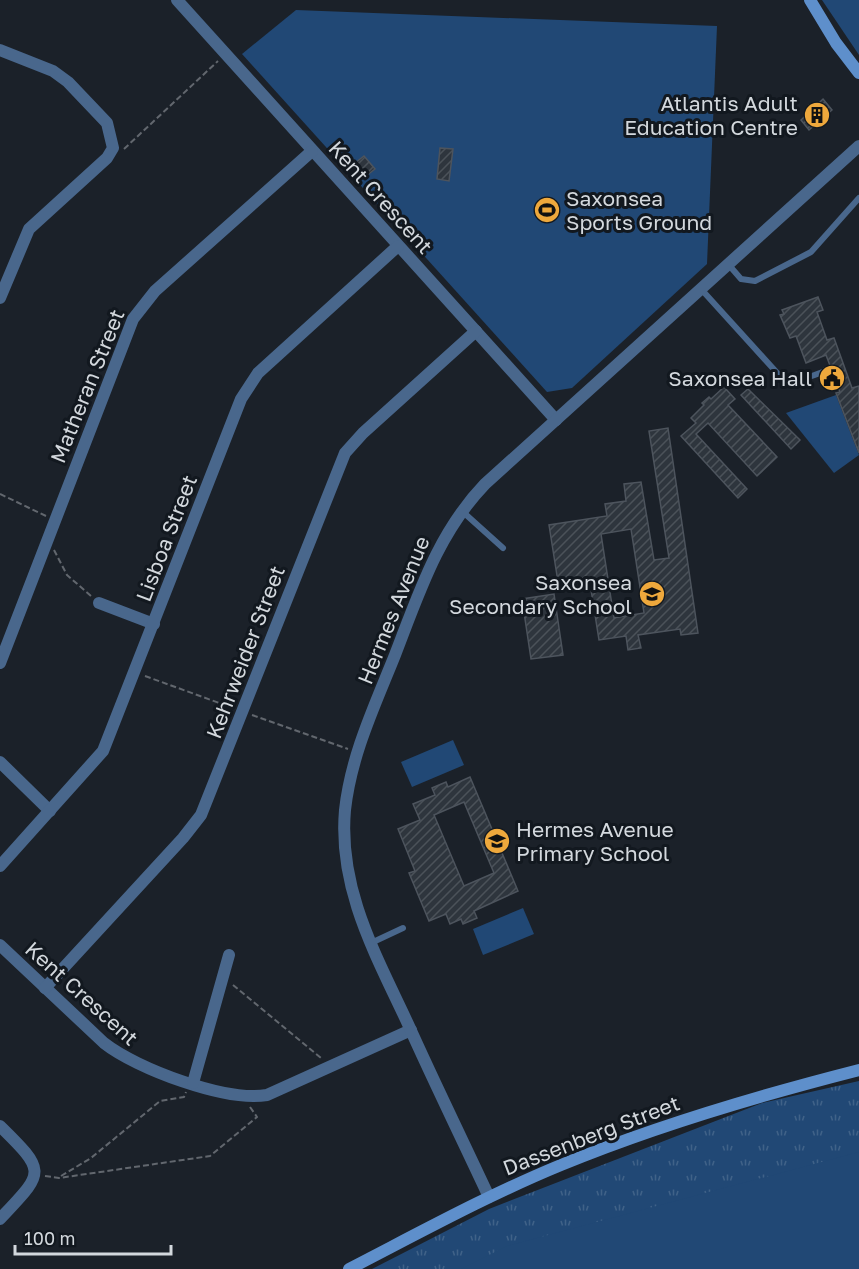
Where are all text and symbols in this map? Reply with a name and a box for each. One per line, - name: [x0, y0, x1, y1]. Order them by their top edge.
- place label: Atlantis Adult Education Centre: [624, 90, 798, 140]
- building icon: Atlantis Adult Education Centre: [802, 100, 832, 130]
- street label: Kent Crescent: [324, 135, 438, 259]
- place label: Saxonsea Sports Ground: [566, 185, 712, 235]
- sports icon: Saxonsea Sports Ground: [532, 195, 562, 225]
- street label: Matheran Street: [44, 305, 130, 467]
- public building icon: Saxonsea Hall: [817, 363, 847, 393]
- place label: Saxonsea Hall: [668, 365, 812, 391]
- street label: Lisboa Street: [130, 471, 202, 605]
- street label: Hermes Avenue: [351, 532, 435, 688]
- street label: Kehrweider Street: [200, 562, 290, 742]
- place label: Saxonsea Secondary School: [449, 569, 632, 619]
- school or university icon: Saxonsea Secondary School: [637, 579, 667, 609]
- place label: Hermes Avenue Primary School: [516, 816, 674, 866]
- school or university icon: Hermes Avenue Primary School: [482, 826, 512, 856]
- street label: Kent Crescent: [20, 936, 144, 1050]
- street label: Dassenberg Street: [499, 1089, 683, 1181]
- scale bar: [15, 1218, 171, 1256]
- text: 100 m: [24, 1227, 75, 1249]

